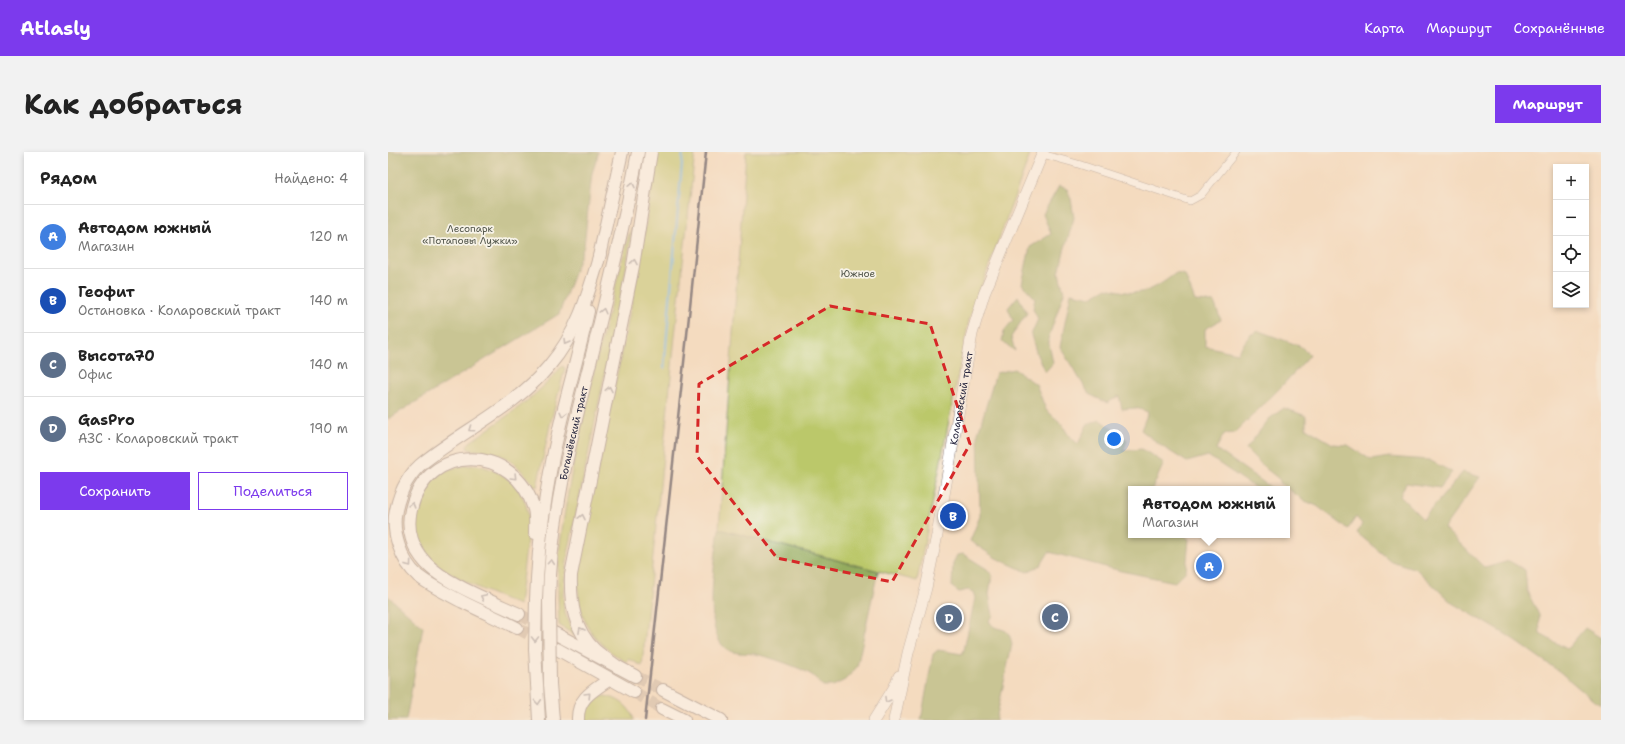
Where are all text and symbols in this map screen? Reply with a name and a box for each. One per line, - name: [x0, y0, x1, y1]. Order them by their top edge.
- text: Atlasly: [20, 16, 91, 41]
- text: Карта: [1364, 19, 1404, 37]
- text: Маршрут: [1426, 19, 1492, 37]
- text: Сохранённые: [1514, 19, 1605, 37]
- text: Как добраться: [24, 85, 243, 123]
- button: Маршрут: [1495, 85, 1601, 123]
- map controls: [1553, 164, 1589, 308]
- button: +: [1553, 164, 1589, 200]
- text: Рядом: [40, 167, 97, 189]
- text: Найдено: 4: [274, 170, 348, 187]
- one-way arrow: [627, 181, 635, 188]
- button: −: [1553, 200, 1589, 236]
- text: Автодом южный: [78, 218, 211, 238]
- park label: Лесопарк «Потаповы Лужки»: [422, 222, 518, 247]
- text: A: [48, 228, 58, 245]
- text: 120 m: [310, 228, 348, 245]
- button: locate: [1553, 236, 1589, 272]
- text: Магазин: [78, 238, 134, 255]
- one-way arrow: [629, 259, 638, 265]
- park label: Южное: [841, 267, 876, 280]
- button: layers: [1553, 272, 1589, 308]
- text: Геофит: [78, 282, 135, 302]
- text: B: [49, 292, 57, 309]
- text: 140 m: [309, 292, 348, 309]
- text: Остановка · Коларовский тракт: [78, 302, 281, 319]
- one-way arrow: [598, 308, 607, 315]
- one-way arrow: [563, 338, 571, 345]
- text: Высота70: [78, 346, 155, 366]
- street label: Коларовский тракт: [946, 349, 976, 446]
- text: C: [49, 356, 57, 373]
- text: 140 m: [309, 356, 348, 373]
- text: Офис: [78, 366, 113, 383]
- street label: Богашёвский тракт: [556, 384, 591, 481]
- one-way arrow: [605, 386, 613, 393]
- text: GasPro: [78, 410, 135, 430]
- one-way arrow: [559, 411, 567, 417]
- text: D: [48, 420, 58, 437]
- text: 190 m: [309, 420, 348, 437]
- one-way arrow: [469, 424, 476, 431]
- your location: [1104, 429, 1124, 449]
- text: АЗС · Коларовский тракт: [78, 430, 238, 447]
- button: Сохранить: [40, 472, 190, 510]
- button: Поделиться: [198, 472, 348, 510]
- one-way arrow: [510, 472, 517, 480]
- popup: [1128, 486, 1290, 538]
- text: Автодом южный: [1142, 494, 1276, 514]
- pin: B: [940, 501, 966, 531]
- one-way arrow: [407, 502, 416, 509]
- one-way arrow: [578, 513, 586, 520]
- text: Магазин: [1142, 514, 1199, 531]
- pin: A: [1196, 551, 1222, 581]
- one-way arrow: [546, 559, 555, 565]
- one-way arrow: [404, 560, 412, 567]
- one-way arrow: [480, 594, 488, 602]
- pin: C: [1042, 602, 1068, 632]
- pin: D: [936, 603, 962, 633]
- one-way arrow: [579, 626, 586, 634]
- one-way arrow: [531, 636, 539, 642]
- one-way arrow: [583, 692, 591, 700]
- one-way arrow: [884, 696, 891, 703]
- one-way arrow: [534, 699, 543, 705]

